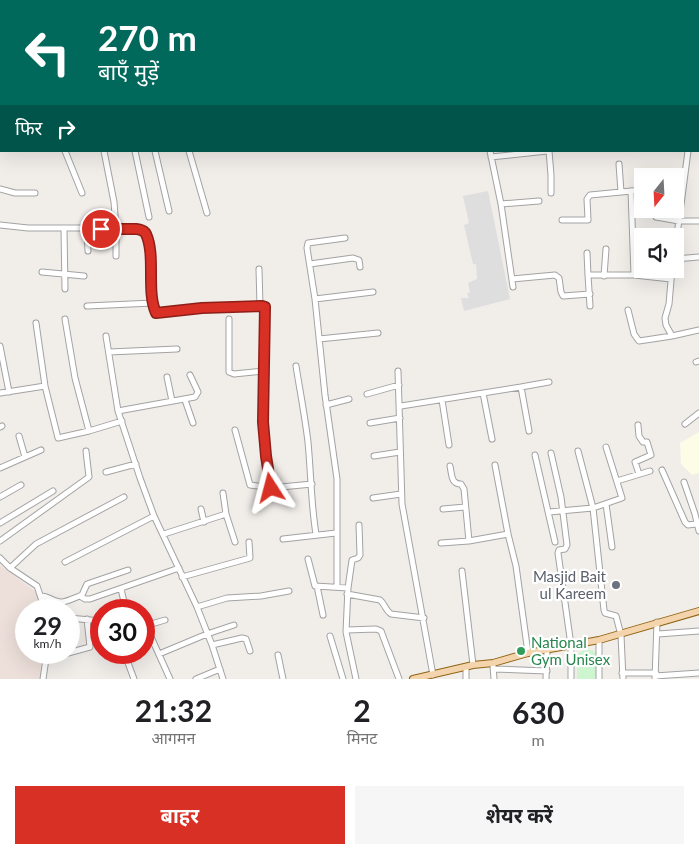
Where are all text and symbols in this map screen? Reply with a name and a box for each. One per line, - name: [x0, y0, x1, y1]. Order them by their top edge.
- text: 270 m: [98, 16, 197, 58]
- icon: left: [15, 20, 80, 85]
- text: बाएँ मुड़ें: [98, 58, 159, 85]
- icon: right: [52, 115, 80, 143]
- text: फिर: [15, 116, 42, 139]
- north arrow: [634, 168, 684, 218]
- map controls: [634, 168, 684, 278]
- pin: [80, 208, 122, 250]
- icon: arrive: [87, 215, 115, 243]
- button: sound: [634, 228, 684, 278]
- position arrow: [244, 461, 296, 513]
- place label: Masjid Bait ul Kareem: [533, 567, 607, 602]
- marker: Masjid Bait ul Kareem: [610, 579, 622, 591]
- speed limit sign: 30: [90, 599, 155, 664]
- text: 29: [33, 610, 62, 640]
- place label: National Gym Unisex: [531, 633, 611, 668]
- text: km/h: [33, 636, 62, 651]
- marker: National Gym Unisex: [515, 645, 527, 657]
- text: 21:32: [135, 692, 212, 728]
- text: 2: [353, 692, 371, 728]
- text: 630: [512, 694, 564, 730]
- text: आगमन: [151, 728, 195, 747]
- text: मिनट: [347, 728, 377, 747]
- text: m: [532, 730, 545, 749]
- button: बाहर: [15, 786, 345, 844]
- button: शेयर करें: [355, 786, 684, 844]

